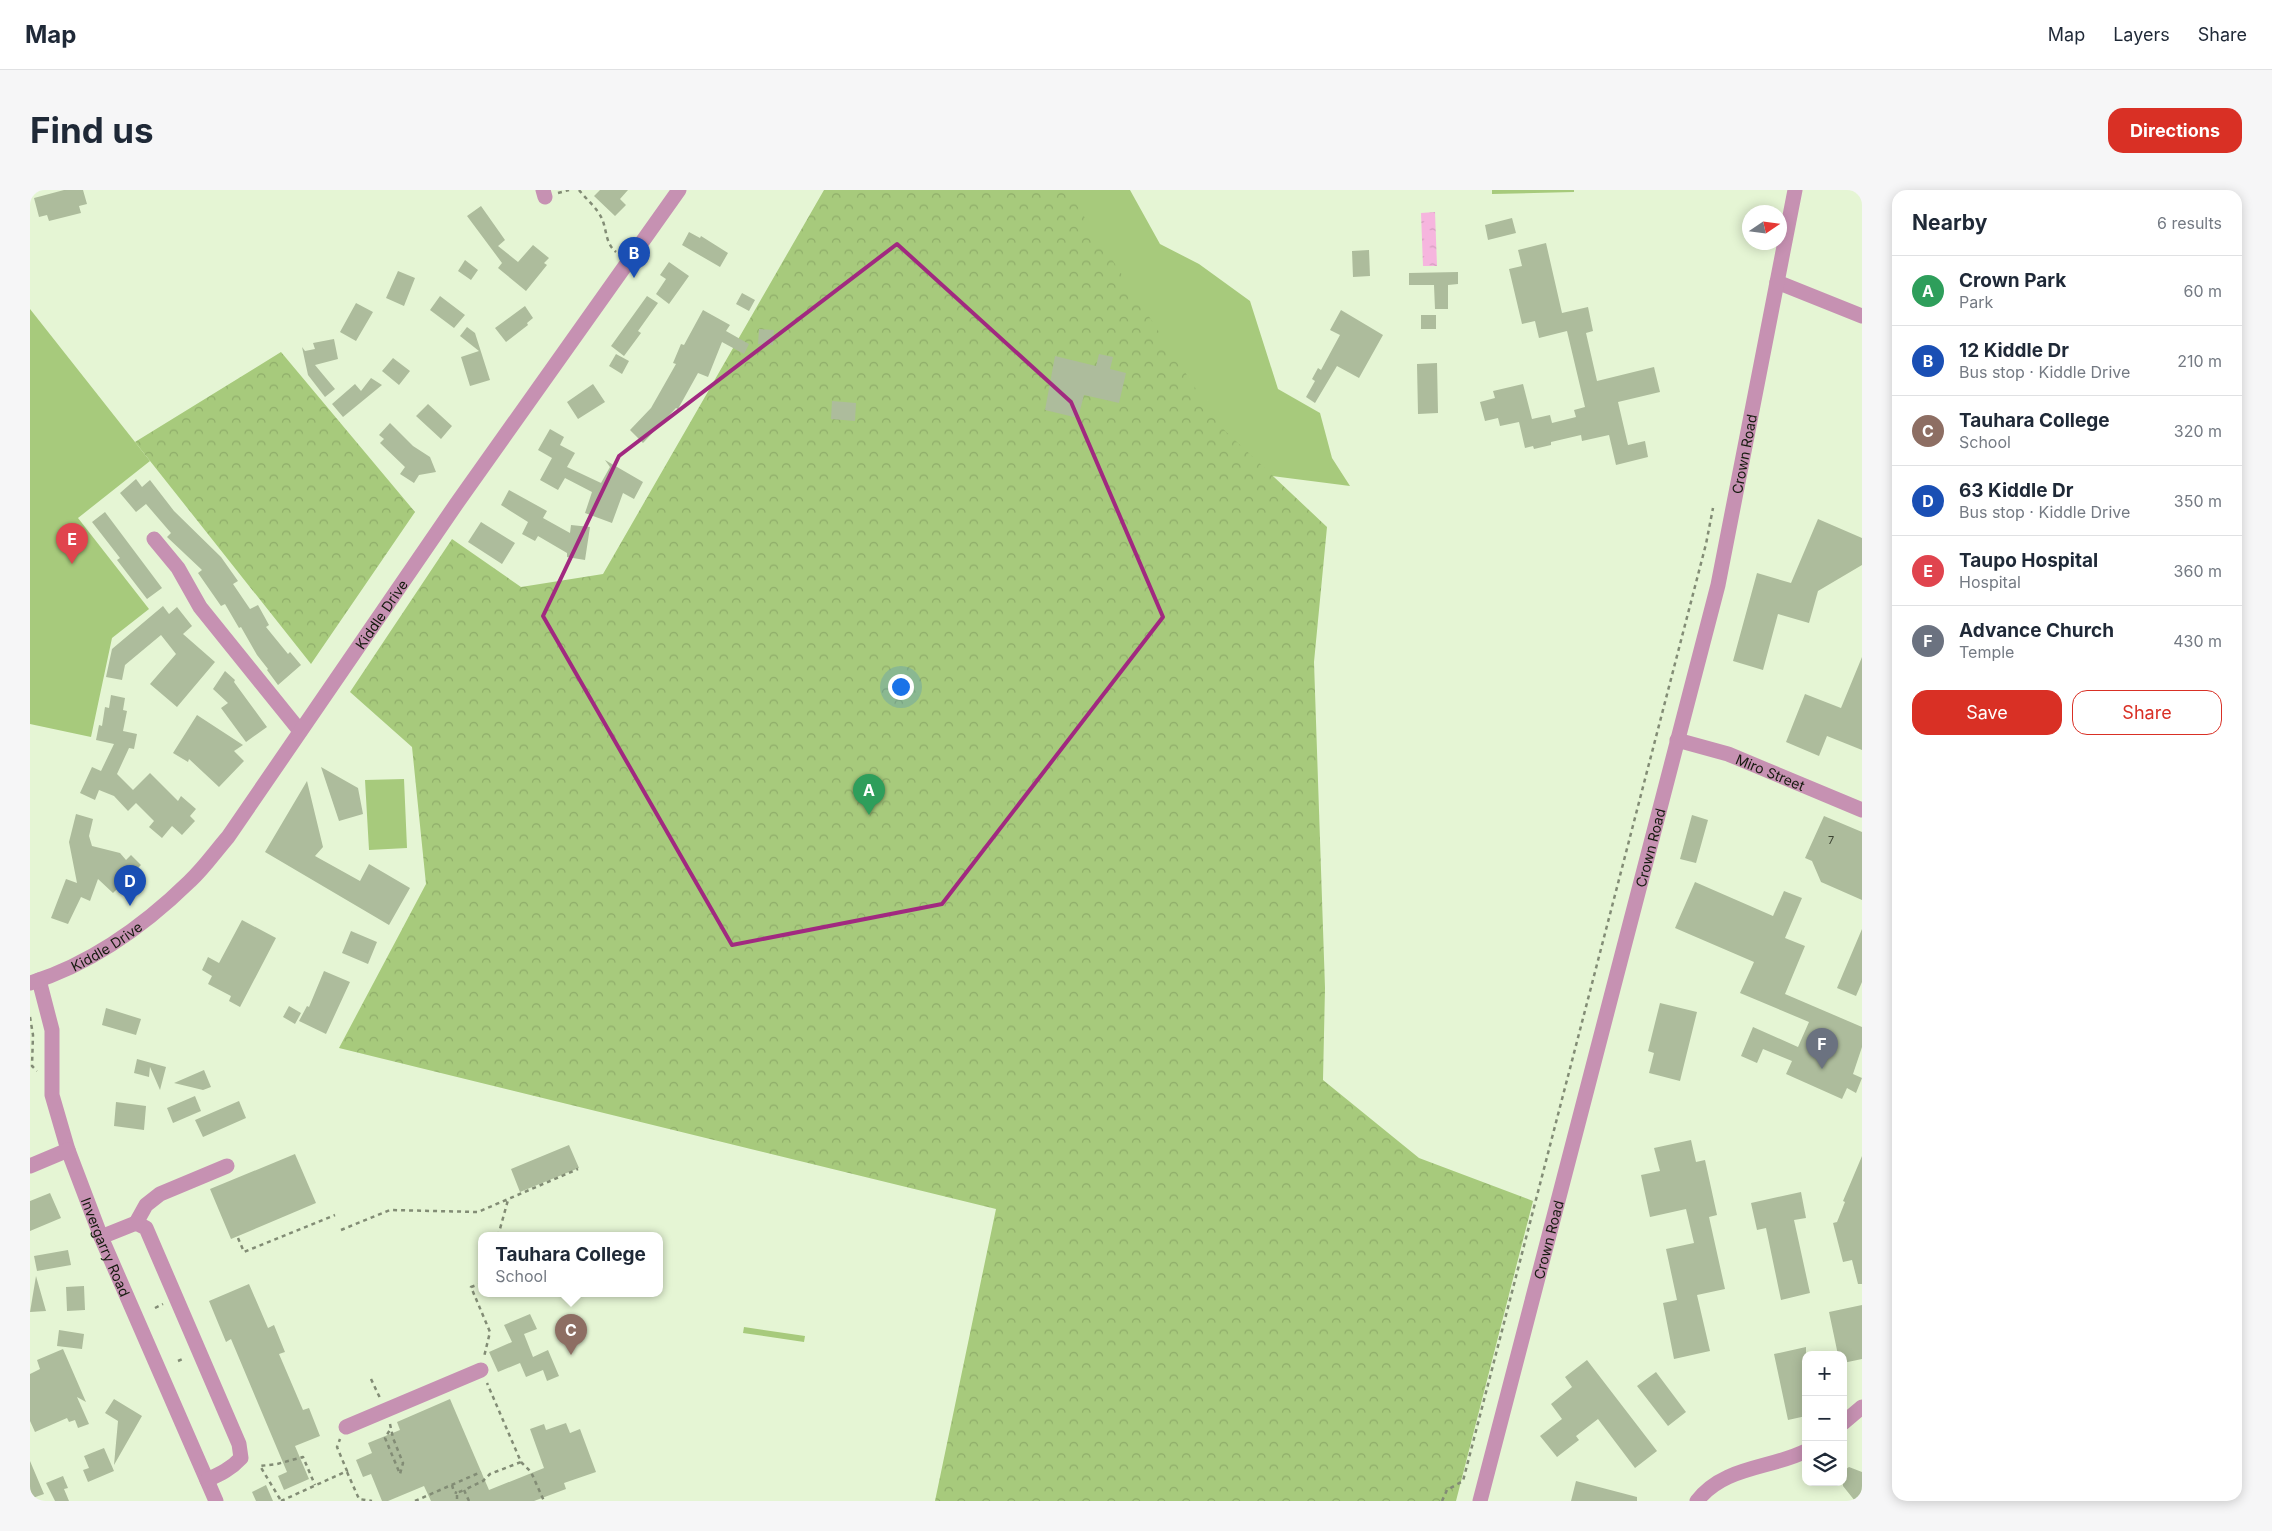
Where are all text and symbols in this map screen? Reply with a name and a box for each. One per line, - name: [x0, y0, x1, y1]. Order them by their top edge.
- text: Map: [25, 20, 76, 49]
- text: Map: [2048, 24, 2085, 45]
- text: Layers: [2113, 24, 2170, 45]
- text: Share: [2198, 24, 2247, 45]
- button: Directions: [2108, 108, 2242, 153]
- text: Find us: [30, 109, 154, 151]
- north arrow: [1742, 205, 1787, 250]
- text: Nearby: [1912, 210, 1987, 235]
- text: 6 results: [2157, 213, 2222, 233]
- pin: B: [618, 237, 650, 278]
- text: Crown Park: [1959, 269, 2066, 292]
- text: A: [1922, 281, 1934, 301]
- text: 60 m: [2183, 281, 2222, 301]
- text: Park: [1959, 292, 1993, 312]
- text: 12 Kiddle Dr: [1959, 339, 2069, 362]
- text: B: [1923, 351, 1933, 371]
- text: 210 m: [2177, 351, 2222, 371]
- text: Bus stop · Kiddle Drive: [1959, 362, 2130, 382]
- text: Tauhara College: [1959, 409, 2110, 432]
- street label: Crown Road: [1727, 413, 1760, 495]
- text: C: [1922, 421, 1934, 441]
- text: 320 m: [2174, 421, 2222, 441]
- text: School: [1959, 432, 2011, 452]
- text: 63 Kiddle Dr: [1959, 479, 2073, 502]
- text: D: [1922, 491, 1934, 511]
- text: 350 m: [2174, 491, 2222, 511]
- text: Bus stop · Kiddle Drive: [1959, 502, 2130, 522]
- pin: E: [56, 523, 88, 564]
- text: Taupo Hospital: [1959, 549, 2098, 572]
- text: E: [1923, 561, 1933, 581]
- text: 360 m: [2174, 561, 2222, 581]
- text: Hospital: [1959, 572, 2021, 592]
- street label: Kiddle Drive: [351, 576, 411, 652]
- text: Advance Church: [1959, 619, 2114, 642]
- text: F: [1923, 631, 1933, 651]
- text: 430 m: [2173, 631, 2222, 651]
- text: Temple: [1959, 642, 2014, 662]
- your location: [888, 674, 914, 700]
- button: Save: [1912, 690, 2062, 735]
- button: Share: [2072, 690, 2222, 735]
- street label: Miro Street: [1734, 750, 1808, 794]
- pin: A: [853, 774, 885, 815]
- street label: Crown Road: [1631, 806, 1668, 889]
- house number: 7: [1828, 833, 1834, 847]
- pin: D: [114, 865, 146, 906]
- street label: Kiddle Drive: [68, 918, 145, 974]
- pin: F: [1806, 1028, 1838, 1069]
- street label: Invergarry Road: [78, 1195, 134, 1299]
- street label: Crown Road: [1529, 1198, 1566, 1281]
- popup: [478, 1232, 663, 1297]
- text: Tauhara College: [495, 1243, 646, 1266]
- text: School: [495, 1266, 547, 1286]
- pin: C: [555, 1314, 587, 1355]
- map controls: [1802, 1351, 1847, 1486]
- button: +: [1802, 1351, 1847, 1396]
- button: −: [1802, 1396, 1847, 1441]
- button: layers: [1802, 1441, 1847, 1486]

